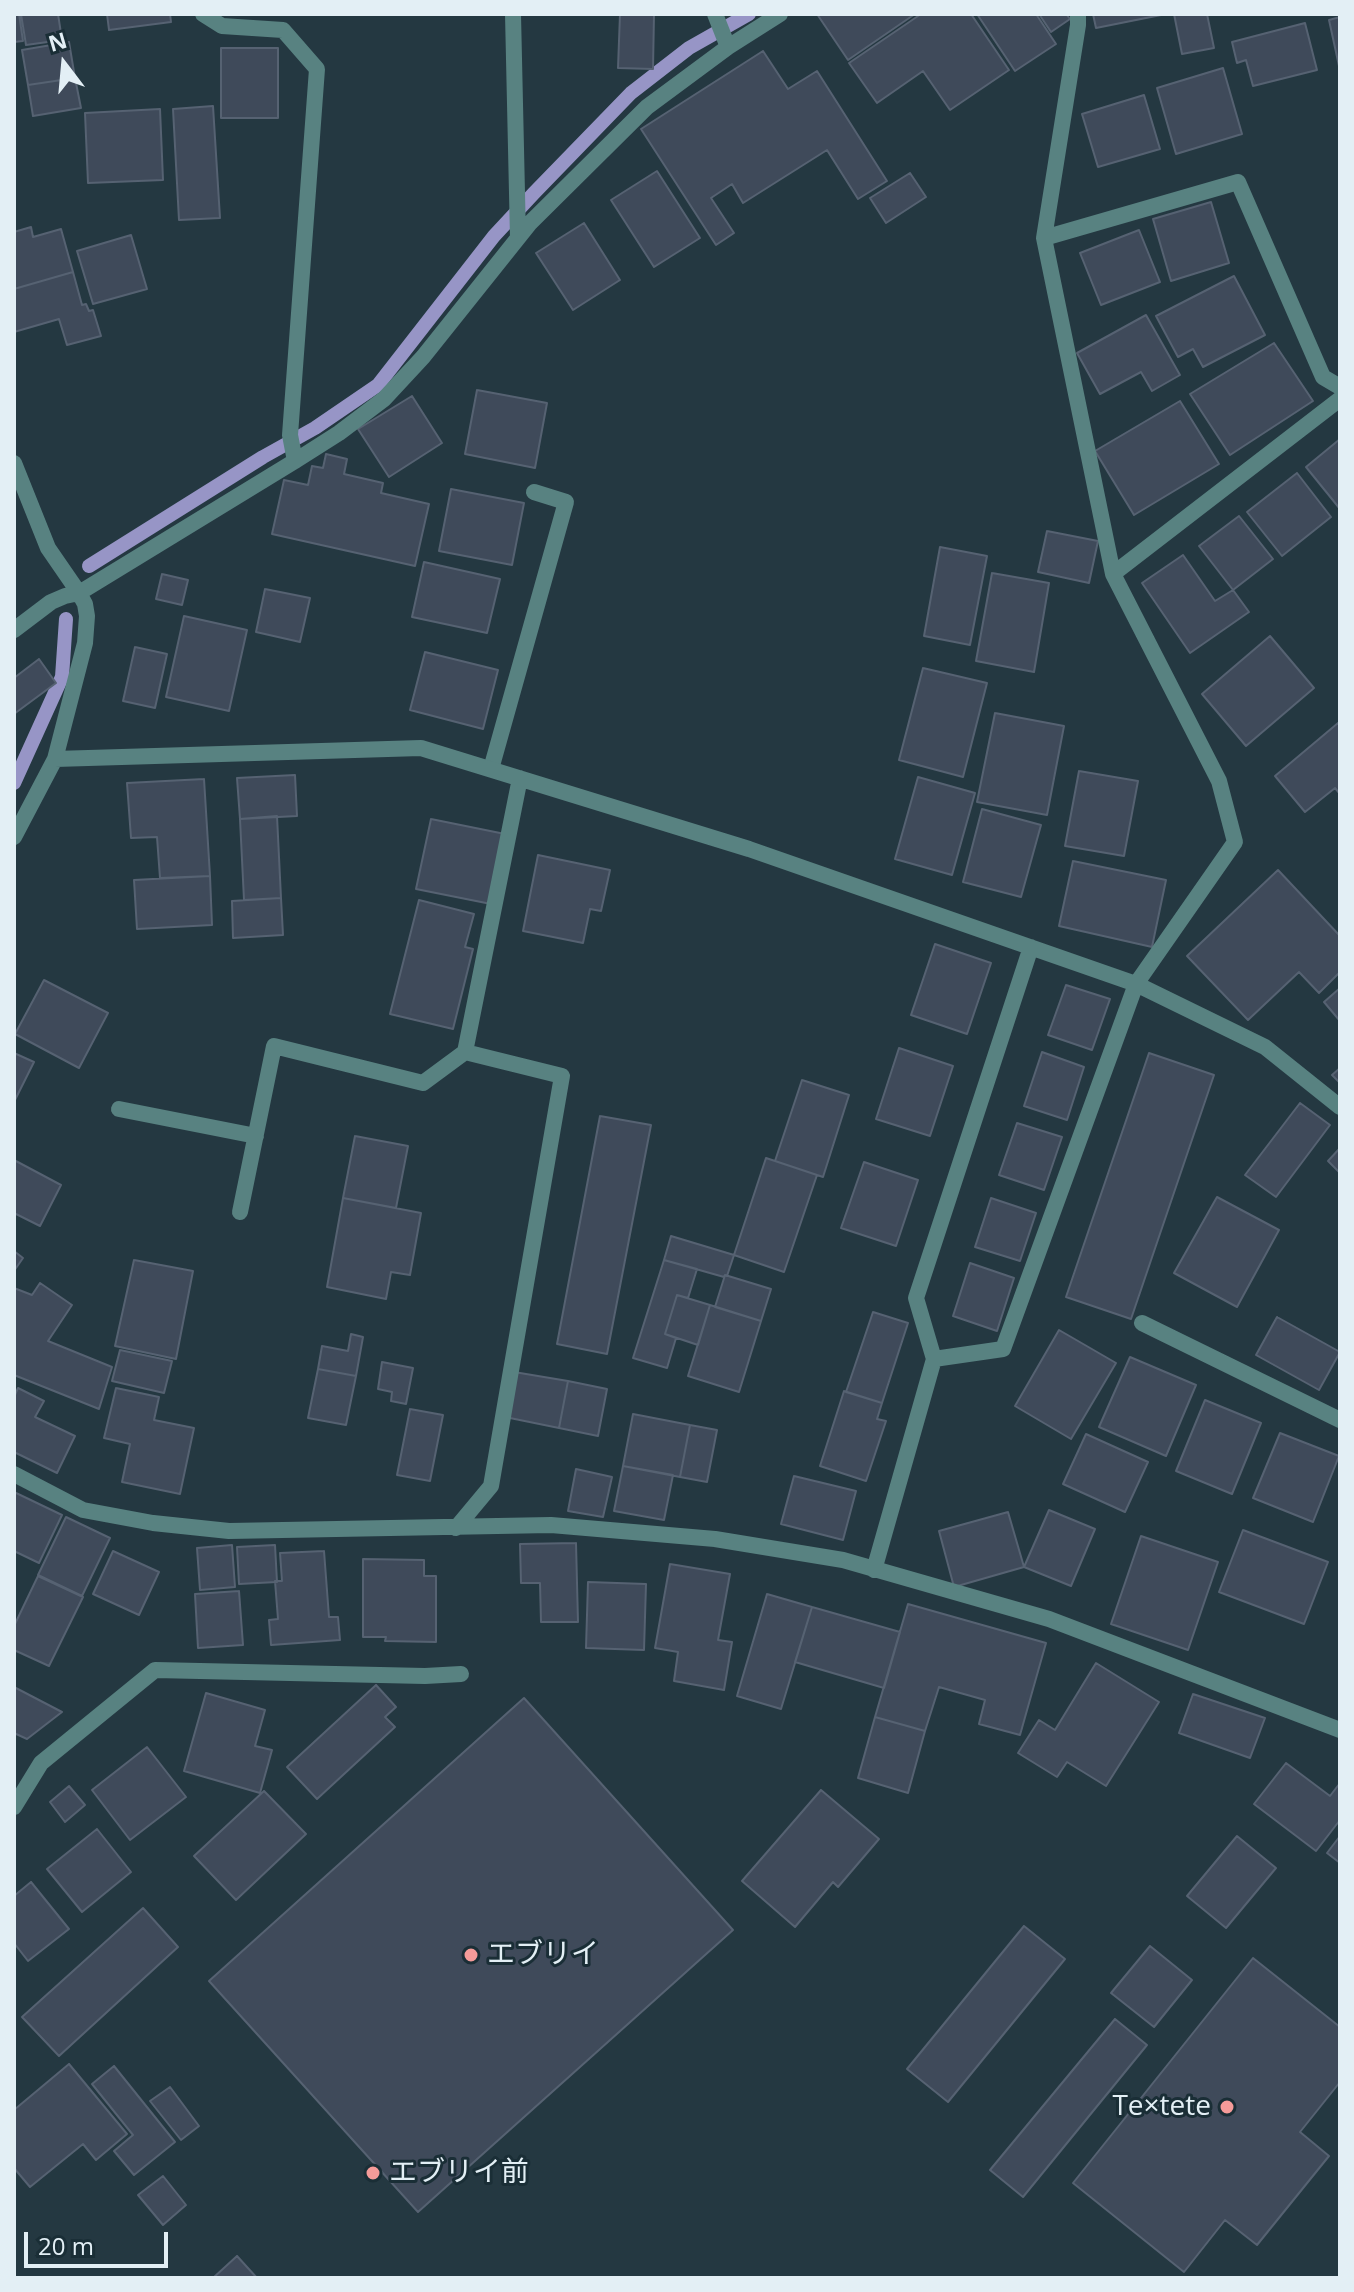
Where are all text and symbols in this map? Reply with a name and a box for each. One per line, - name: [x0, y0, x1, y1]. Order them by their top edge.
- north arrow: [24, 24, 104, 104]
- text: N: [45, 24, 70, 58]
- place label: エブリイ: [487, 1938, 599, 1972]
- marker: エブリイ: [462, 1946, 480, 1964]
- place label: Te×tete: [1112, 2090, 1211, 2124]
- marker: Te×tete: [1218, 2098, 1236, 2116]
- place label: エブリイ前: [389, 2156, 529, 2190]
- marker: エブリイ前: [364, 2164, 382, 2182]
- scale bar: [28, 2216, 172, 2266]
- text: 20 m: [38, 2229, 94, 2262]

